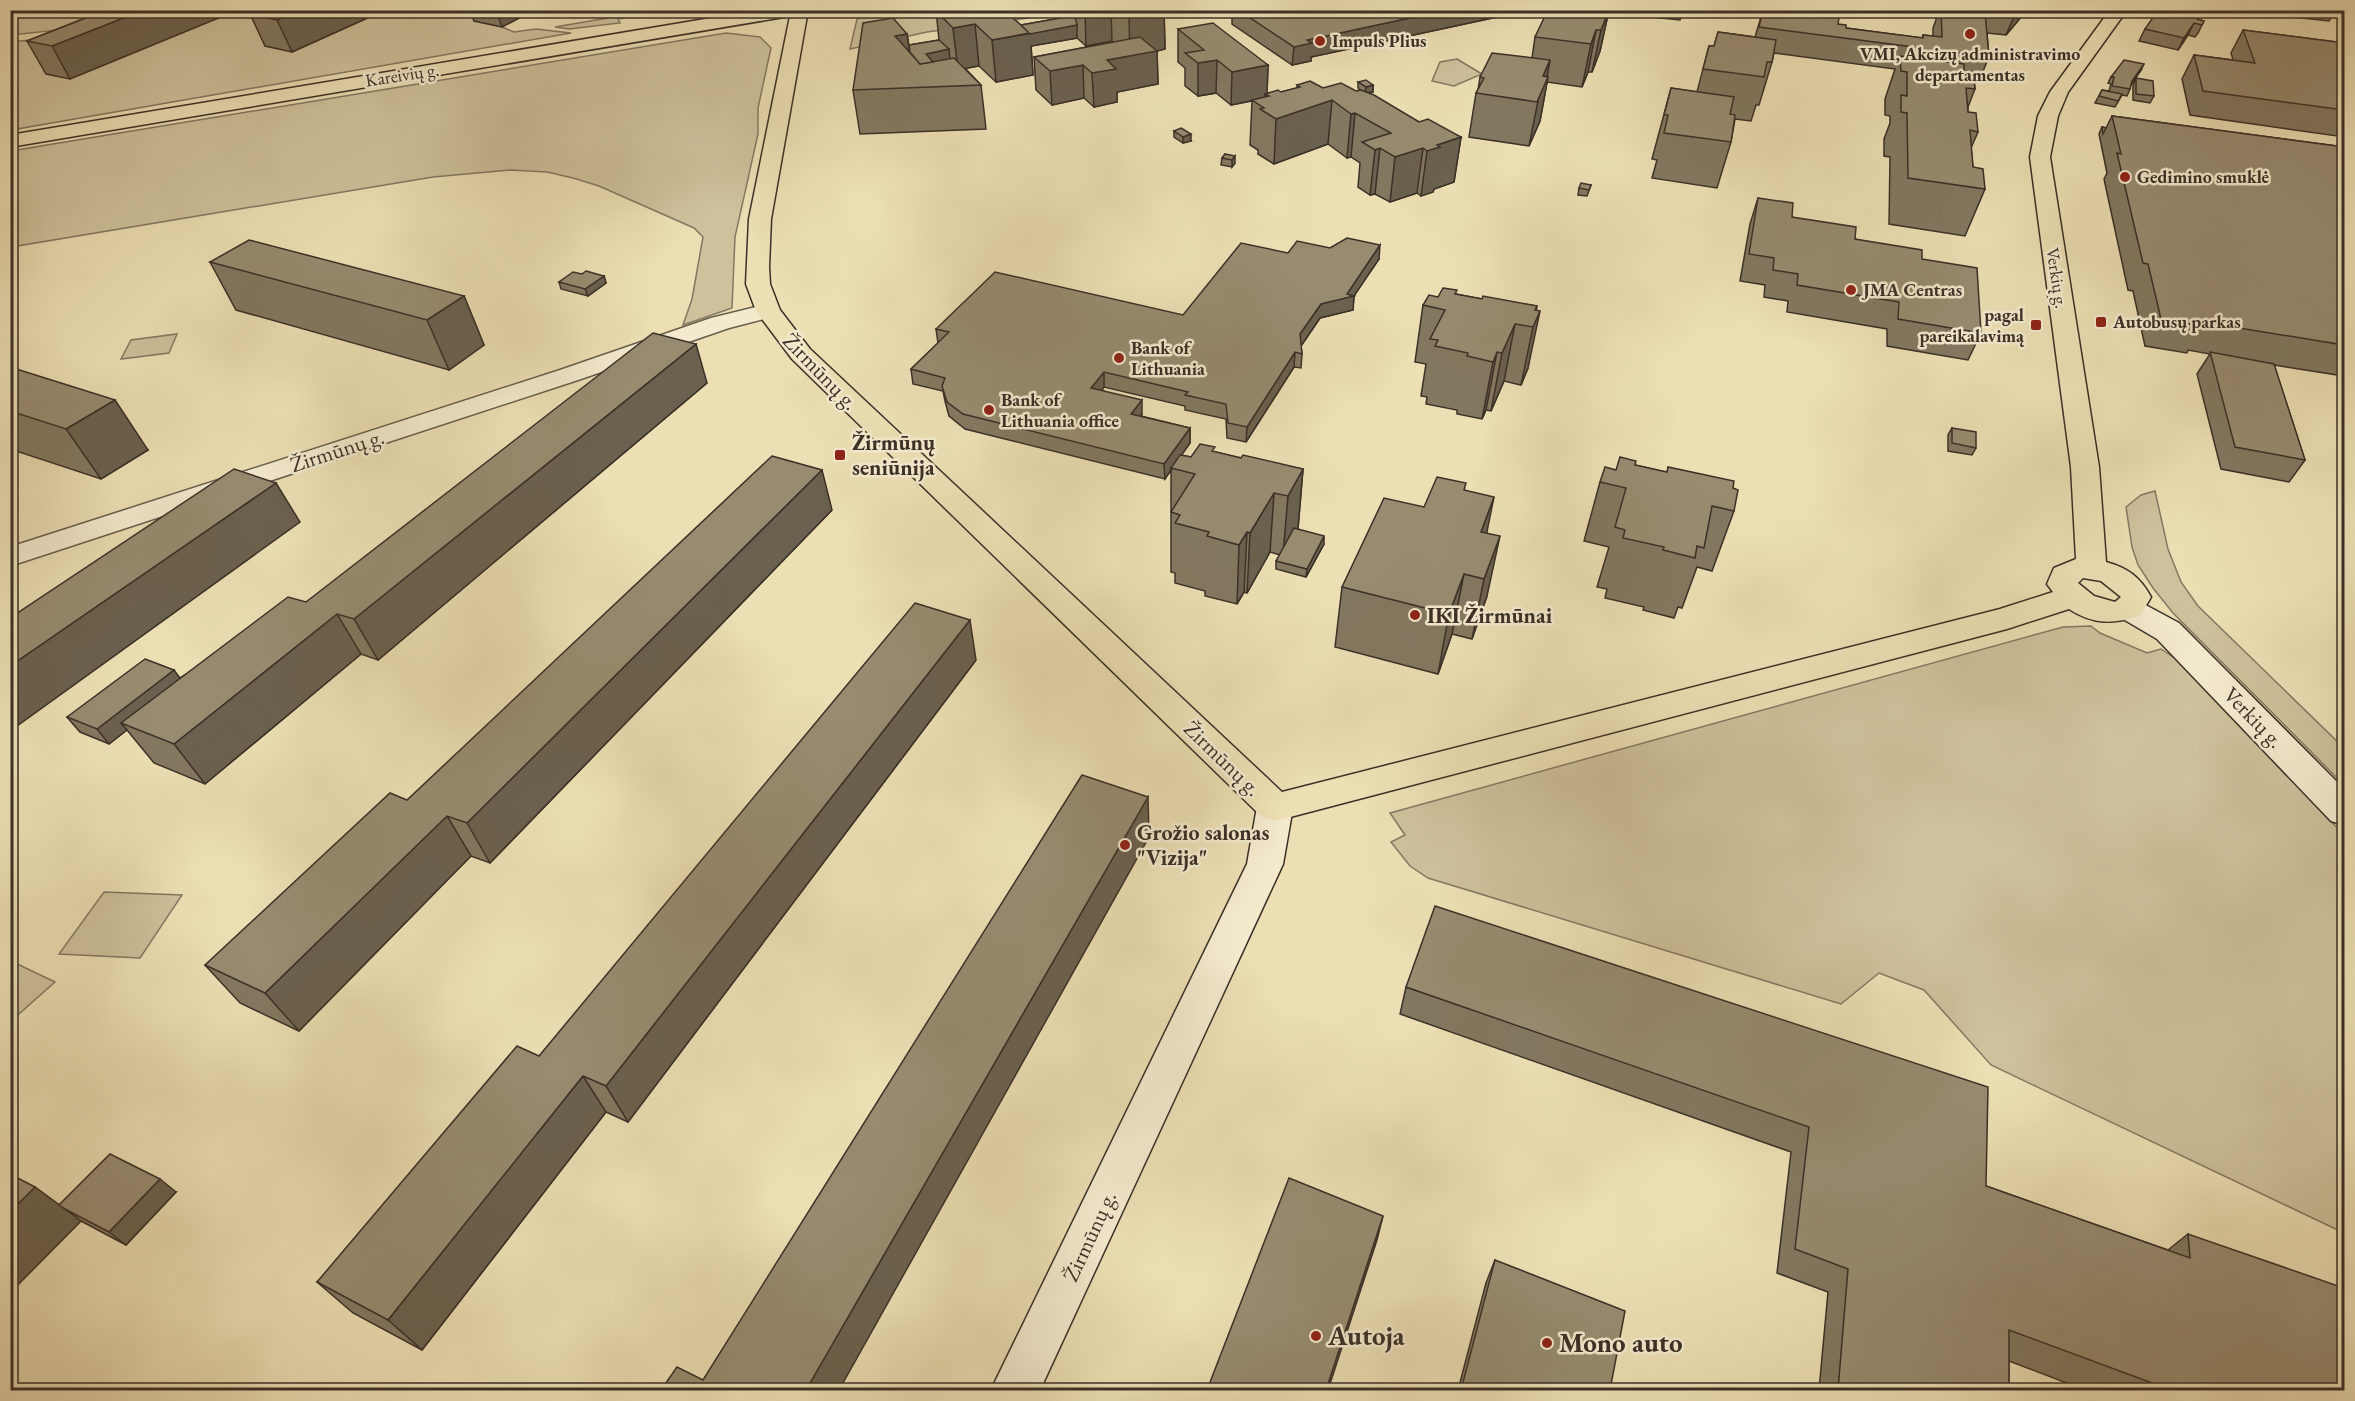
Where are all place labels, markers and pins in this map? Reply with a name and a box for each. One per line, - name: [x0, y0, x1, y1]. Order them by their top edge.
- marker: VMI, Akcizų administravimo departamentas: [1963, 27, 1977, 41]
- place label: Impuls Plius: [1332, 29, 1427, 52]
- marker: Impuls Plius: [1313, 34, 1327, 48]
- place label: VMI, Akcizų administravimo departamentas: [1860, 42, 2080, 86]
- place label: Gedimino smuklė: [2137, 165, 2270, 188]
- marker: Gedimino smuklė: [2118, 170, 2132, 184]
- place label: JMA Centras: [1861, 278, 1962, 301]
- marker: JMA Centras: [1844, 283, 1858, 297]
- place label: pagal pareikalavimą: [1920, 303, 2025, 347]
- place label: Autobusų parkas: [2112, 310, 2241, 333]
- marker: Autobusų parkas: [2094, 315, 2108, 329]
- marker: pagal pareikalavimą: [2029, 318, 2043, 332]
- place label: Bank of Lithuania: [1131, 336, 1205, 380]
- marker: Bank of Lithuania: [1112, 351, 1126, 365]
- place label: Bank of Lithuania office: [1001, 388, 1120, 432]
- marker: Bank of Lithuania office: [982, 403, 996, 417]
- place label: Žirmūnų seniūnija: [852, 428, 935, 482]
- marker: Žirmūnų seniūnija: [833, 448, 847, 462]
- place label: IKI Žirmūnai: [1427, 601, 1553, 630]
- marker: IKI Žirmūnai: [1408, 608, 1422, 622]
- place label: Grožio salonas "Vizija": [1137, 818, 1269, 872]
- marker: Grožio salonas "Vizija": [1118, 838, 1132, 852]
- place label: Autoja: [1327, 1318, 1405, 1353]
- place label: Mono auto: [1559, 1325, 1682, 1360]
- marker: Autoja: [1309, 1329, 1323, 1343]
- marker: Mono auto: [1540, 1336, 1554, 1350]

